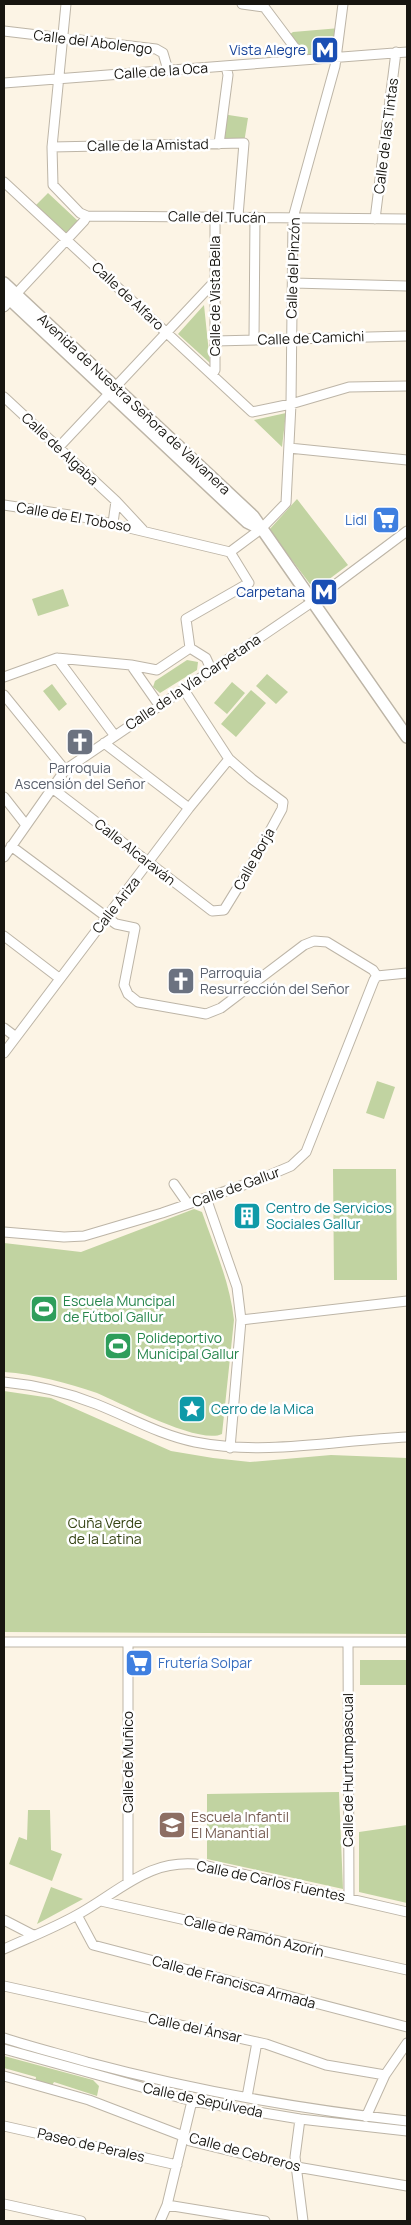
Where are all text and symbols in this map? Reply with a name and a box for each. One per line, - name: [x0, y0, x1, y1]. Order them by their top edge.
- street label: Calle del Abolengo: [33, 25, 153, 58]
- metro station icon: Vista Alegre: [310, 35, 340, 65]
- place label: Vista Alegre: [229, 40, 306, 59]
- street label: Calle de la Oca: [113, 58, 209, 83]
- street label: Calle de las Tintas: [369, 77, 402, 195]
- street label: Calle de la Amistad: [87, 134, 209, 155]
- street label: Calle del Tucán: [168, 206, 266, 227]
- street label: Calle del Pinzón: [281, 217, 304, 319]
- street label: Calle de Vista Bella: [205, 236, 224, 356]
- street label: Calle de Alfaro: [88, 257, 169, 334]
- street label: Avenida de Nuestra Señora de Valvanera: [34, 309, 235, 498]
- street label: Calle de Camichi: [257, 326, 365, 349]
- street label: Calle de Algaba: [18, 408, 103, 489]
- street label: Calle de El Toboso: [15, 497, 133, 536]
- supermarket icon: Lidl: [371, 505, 401, 535]
- place label: Lidl: [345, 510, 367, 529]
- metro station icon: Carpetana: [309, 577, 339, 607]
- place label: Carpetana: [236, 582, 305, 601]
- street label: Calle de la Vía Carpetana: [121, 629, 264, 734]
- church icon: Parroquia Ascensión del Señor: [65, 727, 95, 757]
- place label: Parroquia Ascensión del Señor: [14, 758, 146, 793]
- street label: Calle Alcaraván: [91, 814, 180, 889]
- street label: Calle Borja: [229, 824, 278, 893]
- street label: Calle Ariza: [87, 872, 144, 937]
- place label: Parroquia Resurrección del Señor: [200, 963, 350, 998]
- church icon: Parroquia Resurrección del Señor: [166, 966, 196, 996]
- street label: Calle de Gallur: [189, 1162, 282, 1211]
- place label: Centro de Servicios Sociales Gallur: [266, 1198, 392, 1233]
- building icon: Centro de Servicios Sociales Gallur: [232, 1201, 262, 1231]
- place label: Escuela Muncipal de Fútbol Gallur: [63, 1291, 175, 1326]
- sports icon: Escuela Muncipal de Fútbol Gallur: [29, 1294, 59, 1324]
- place label: Polideportivo Municipal Gallur: [137, 1328, 239, 1363]
- sports icon: Polideportivo Municipal Gallur: [103, 1331, 133, 1361]
- place icon: Cerro de la Mica: [177, 1394, 207, 1424]
- place label: Cerro de la Mica: [211, 1399, 314, 1418]
- park label: Cuña Verde de la Latina: [68, 1513, 142, 1548]
- supermarket icon: Frutería Solpar: [124, 1648, 154, 1678]
- place label: Frutería Solpar: [158, 1653, 252, 1672]
- street label: Calle de Hurtumpascual: [338, 1693, 357, 1847]
- street label: Calle de Muñico: [118, 1711, 137, 1813]
- place label: Escuela Infantil El Manantial: [191, 1807, 289, 1842]
- school or university icon: Escuela Infantil El Manantial: [157, 1810, 187, 1840]
- street label: Calle de Carlos Fuentes: [195, 1855, 347, 1906]
- street label: Calle de Ramón Azorín: [182, 1910, 326, 1961]
- street label: Calle de Francisca Armada: [150, 1951, 318, 2013]
- street label: Calle del Ánsar: [147, 2008, 244, 2047]
- street label: Calle de Sepúlveda: [141, 2078, 265, 2122]
- street label: Paseo de Perales: [36, 2123, 147, 2166]
- street label: Calle de Cebreros: [187, 2128, 303, 2176]

